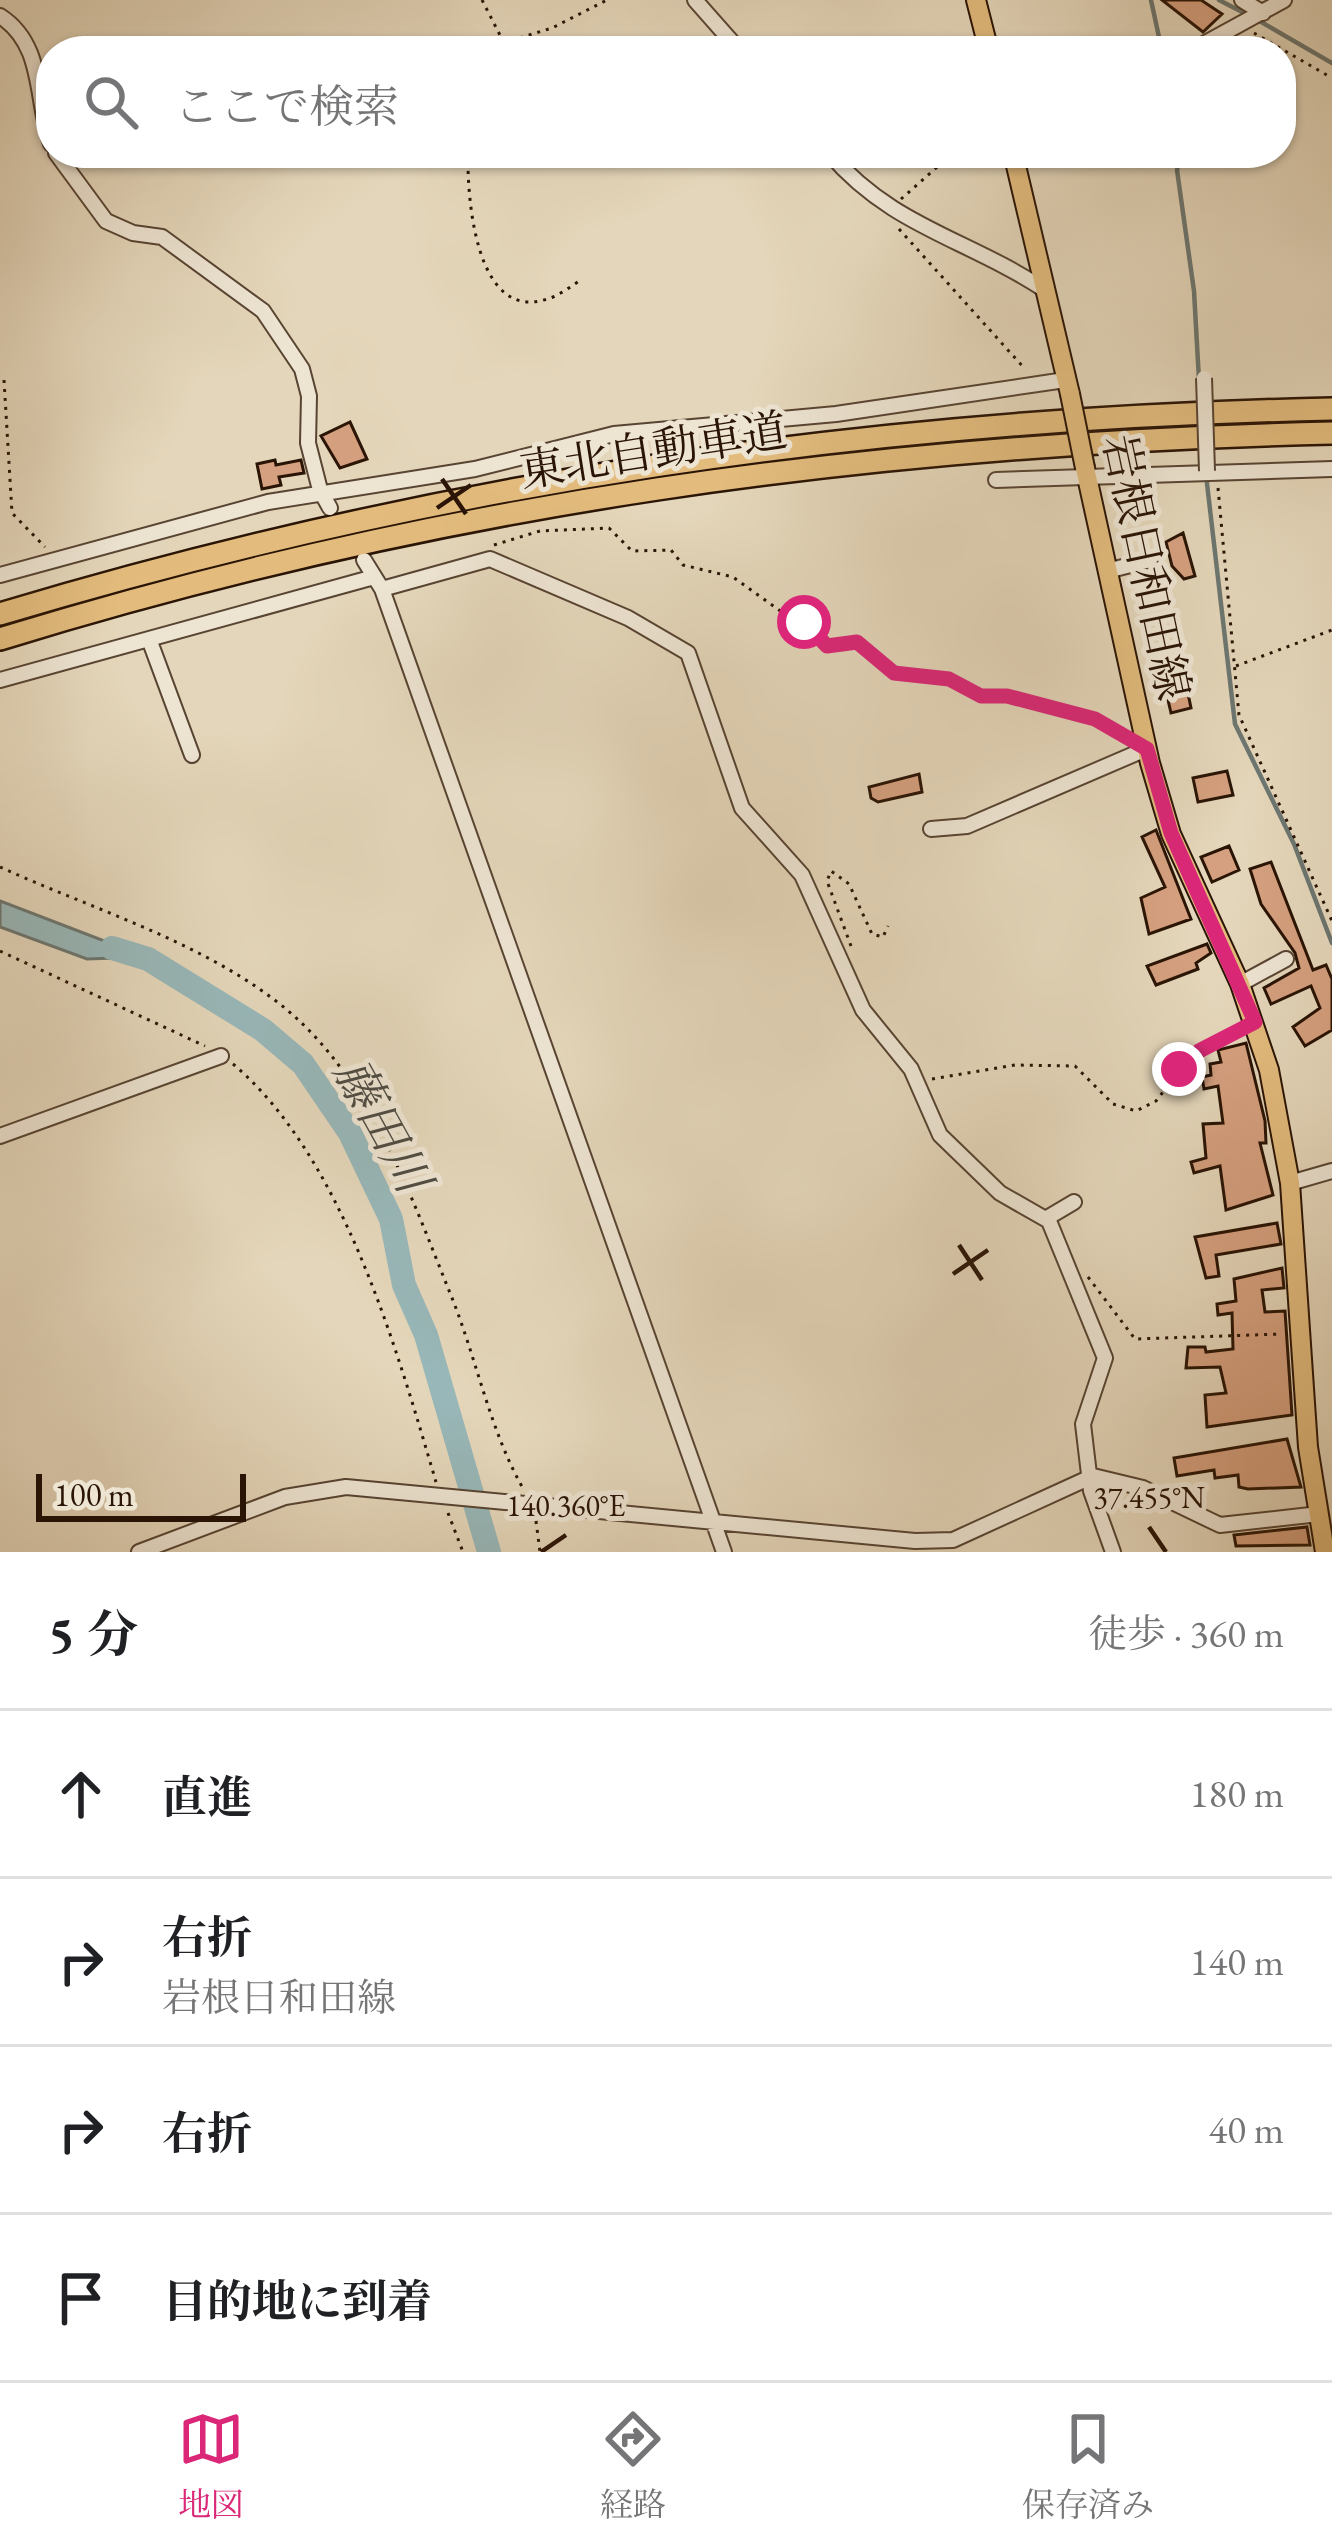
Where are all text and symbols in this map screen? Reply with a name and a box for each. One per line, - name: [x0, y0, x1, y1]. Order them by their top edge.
- search box: [36, 36, 1296, 168]
- icon: search: [78, 69, 144, 135]
- text: ここで検索: [174, 77, 399, 135]
- street label: 東北自動車道: [515, 400, 791, 500]
- street label: 岩根日和田線: [1091, 429, 1203, 705]
- route start: [777, 595, 831, 649]
- route end: [1152, 1042, 1206, 1096]
- water label: 藤田川: [321, 1047, 447, 1207]
- scale bar: [36, 1468, 246, 1521]
- text: 100 m: [54, 1473, 134, 1516]
- text: 37.455°N: [1093, 1478, 1205, 1517]
- text: 140.360°E: [507, 1486, 626, 1525]
- text: 5 分: [48, 1601, 138, 1667]
- text: 徒歩 · 360 m: [1088, 1608, 1284, 1659]
- icon: ahead: [48, 1761, 114, 1827]
- text: 直進: [162, 1768, 252, 1826]
- text: 180 m: [1190, 1768, 1284, 1819]
- text: 右折: [162, 1908, 252, 1966]
- icon: right: [48, 1929, 114, 1995]
- text: 140 m: [1190, 1936, 1284, 1987]
- text: 岩根日和田線: [162, 1972, 396, 2023]
- icon: right: [48, 2097, 114, 2163]
- text: 右折: [162, 2104, 252, 2162]
- text: 40 m: [1208, 2104, 1284, 2155]
- icon: arrive: [48, 2265, 114, 2331]
- text: 目的地に到着: [162, 2272, 432, 2330]
- tab: 地図: [178, 2406, 244, 2526]
- tab: 経路: [600, 2406, 666, 2526]
- tab: 保存済み: [1022, 2406, 1154, 2526]

